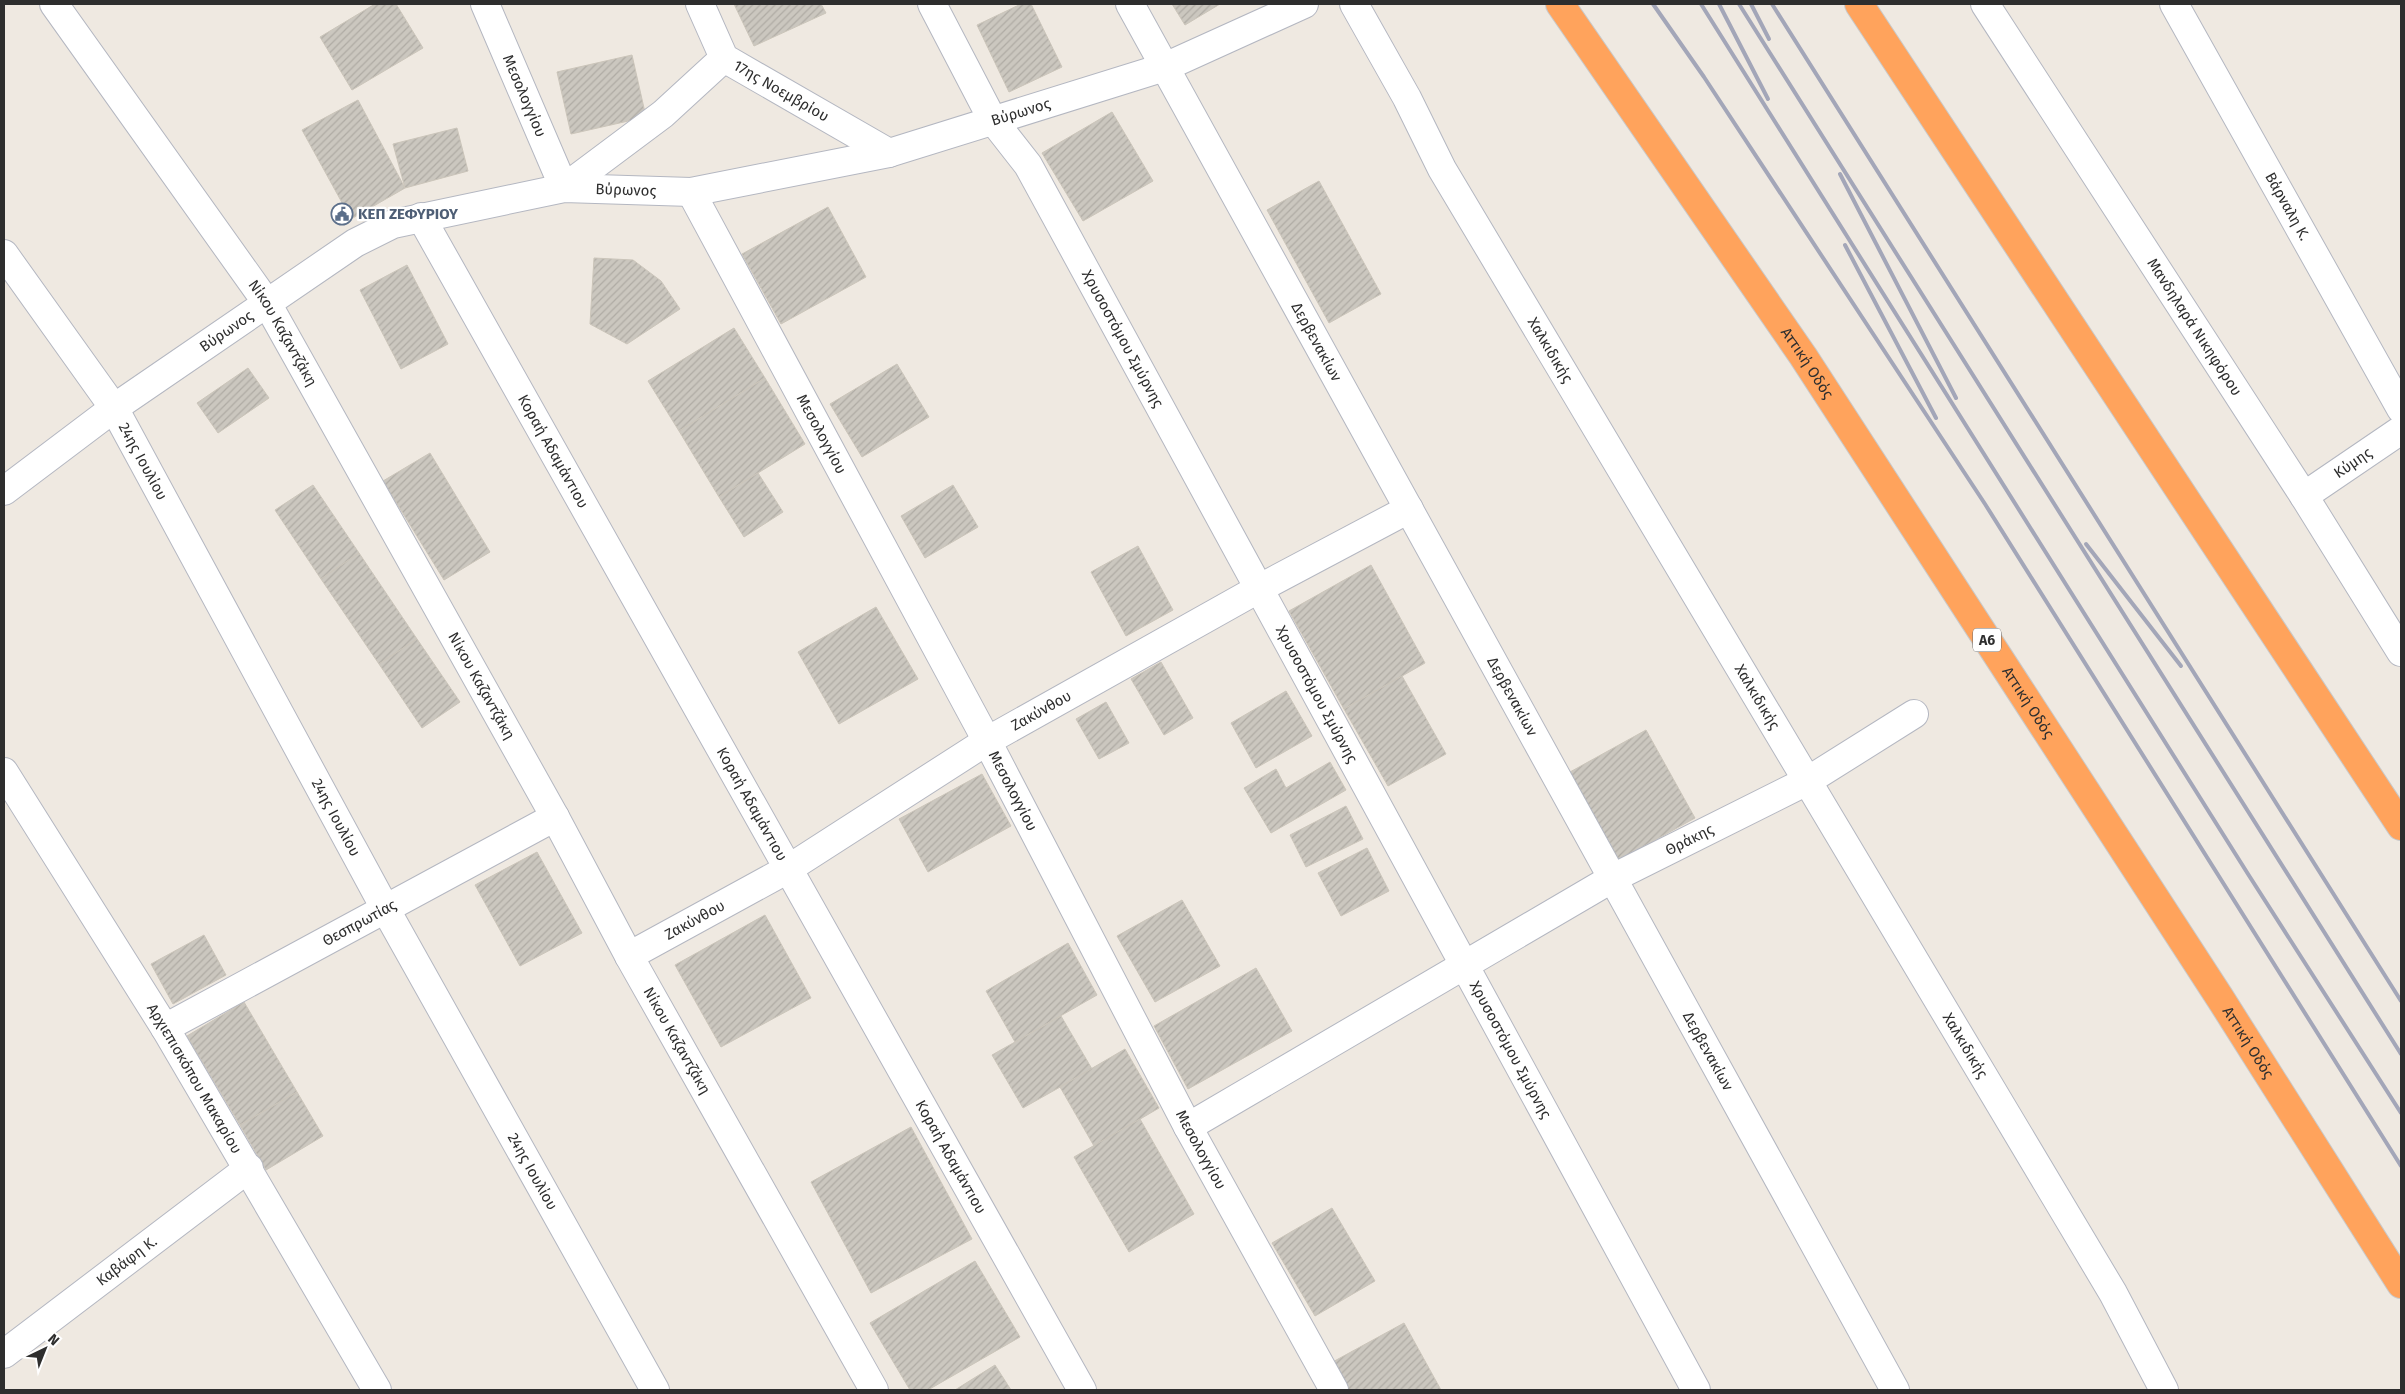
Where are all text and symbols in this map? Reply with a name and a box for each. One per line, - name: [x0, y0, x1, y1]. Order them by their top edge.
- street label: Μεσολογγίου: [499, 52, 550, 140]
- street label: 17ης Νοεμβρίου: [730, 56, 832, 125]
- street label: Βύρωνος: [989, 94, 1053, 130]
- street label: Βάρναλη Κ.: [2261, 169, 2314, 244]
- street label: Βύρωνος: [595, 180, 657, 200]
- public building icon: ΚΕΠ ΖΕΦΥΡΙΟΥ: [330, 202, 354, 226]
- place label: ΚΕΠ ΖΕΦΥΡΙΟΥ: [358, 205, 459, 223]
- street label: Μανδηλαρά Νικηφόρου: [2143, 255, 2246, 399]
- street label: Χρυσοστόμου Σμύρνης: [1078, 267, 1167, 411]
- street label: Νίκου Καζαντζάκη: [244, 276, 321, 389]
- street label: Δερβενακίων: [1287, 299, 1346, 385]
- street label: Βύρωνος: [196, 306, 257, 356]
- street label: Χαλκιδικής: [1524, 314, 1577, 386]
- street label: Αττική Οδός: [1777, 324, 1837, 402]
- street label: Κοραή Αδαμάντιου: [514, 391, 592, 511]
- street label: Μεσολογγίου: [793, 391, 850, 477]
- street label: 24ης Ιουλίου: [115, 420, 171, 503]
- street label: Κύμης: [2330, 444, 2375, 482]
- street label: Χρυσοστόμου Σμύρνης: [1272, 622, 1361, 766]
- road number: Α6: [1973, 628, 2001, 652]
- street label: Νίκου Καζαντζάκη: [444, 629, 519, 743]
- street label: Δερβενακίων: [1483, 654, 1542, 740]
- street label: Χαλκιδικής: [1731, 661, 1784, 733]
- street label: Αττική Οδός: [1998, 663, 2058, 742]
- street label: Ζακύνθου: [1008, 687, 1074, 735]
- street label: Κοραή Αδαμάντιου: [713, 744, 791, 864]
- street label: Μεσολογγίου: [985, 748, 1041, 834]
- street label: 24ης Ιουλίου: [308, 776, 364, 859]
- street label: Θράκης: [1662, 820, 1717, 859]
- street label: Θεσπρωτίας: [319, 896, 399, 950]
- street label: Ζακύνθου: [662, 896, 728, 944]
- street label: Χρυσοστόμου Σμύρνης: [1466, 978, 1555, 1122]
- street label: Νίκου Καζαντζάκη: [639, 984, 714, 1097]
- street label: Αρχιεπισκόπου Μακαρίου: [143, 1000, 246, 1157]
- street label: Αττική Οδός: [2219, 1003, 2278, 1082]
- street label: Δερβενακίων: [1679, 1008, 1737, 1094]
- street label: Χαλκιδικής: [1939, 1010, 1992, 1082]
- street label: Κοραή Αδαμάντιου: [912, 1097, 990, 1217]
- street label: Μεσολογγίου: [1172, 1107, 1230, 1193]
- street label: 24ης Ιουλίου: [504, 1130, 561, 1213]
- street label: Καβάφη Κ.: [93, 1232, 161, 1290]
- north arrow: [20, 1324, 70, 1374]
- text: N: [44, 1330, 63, 1349]

